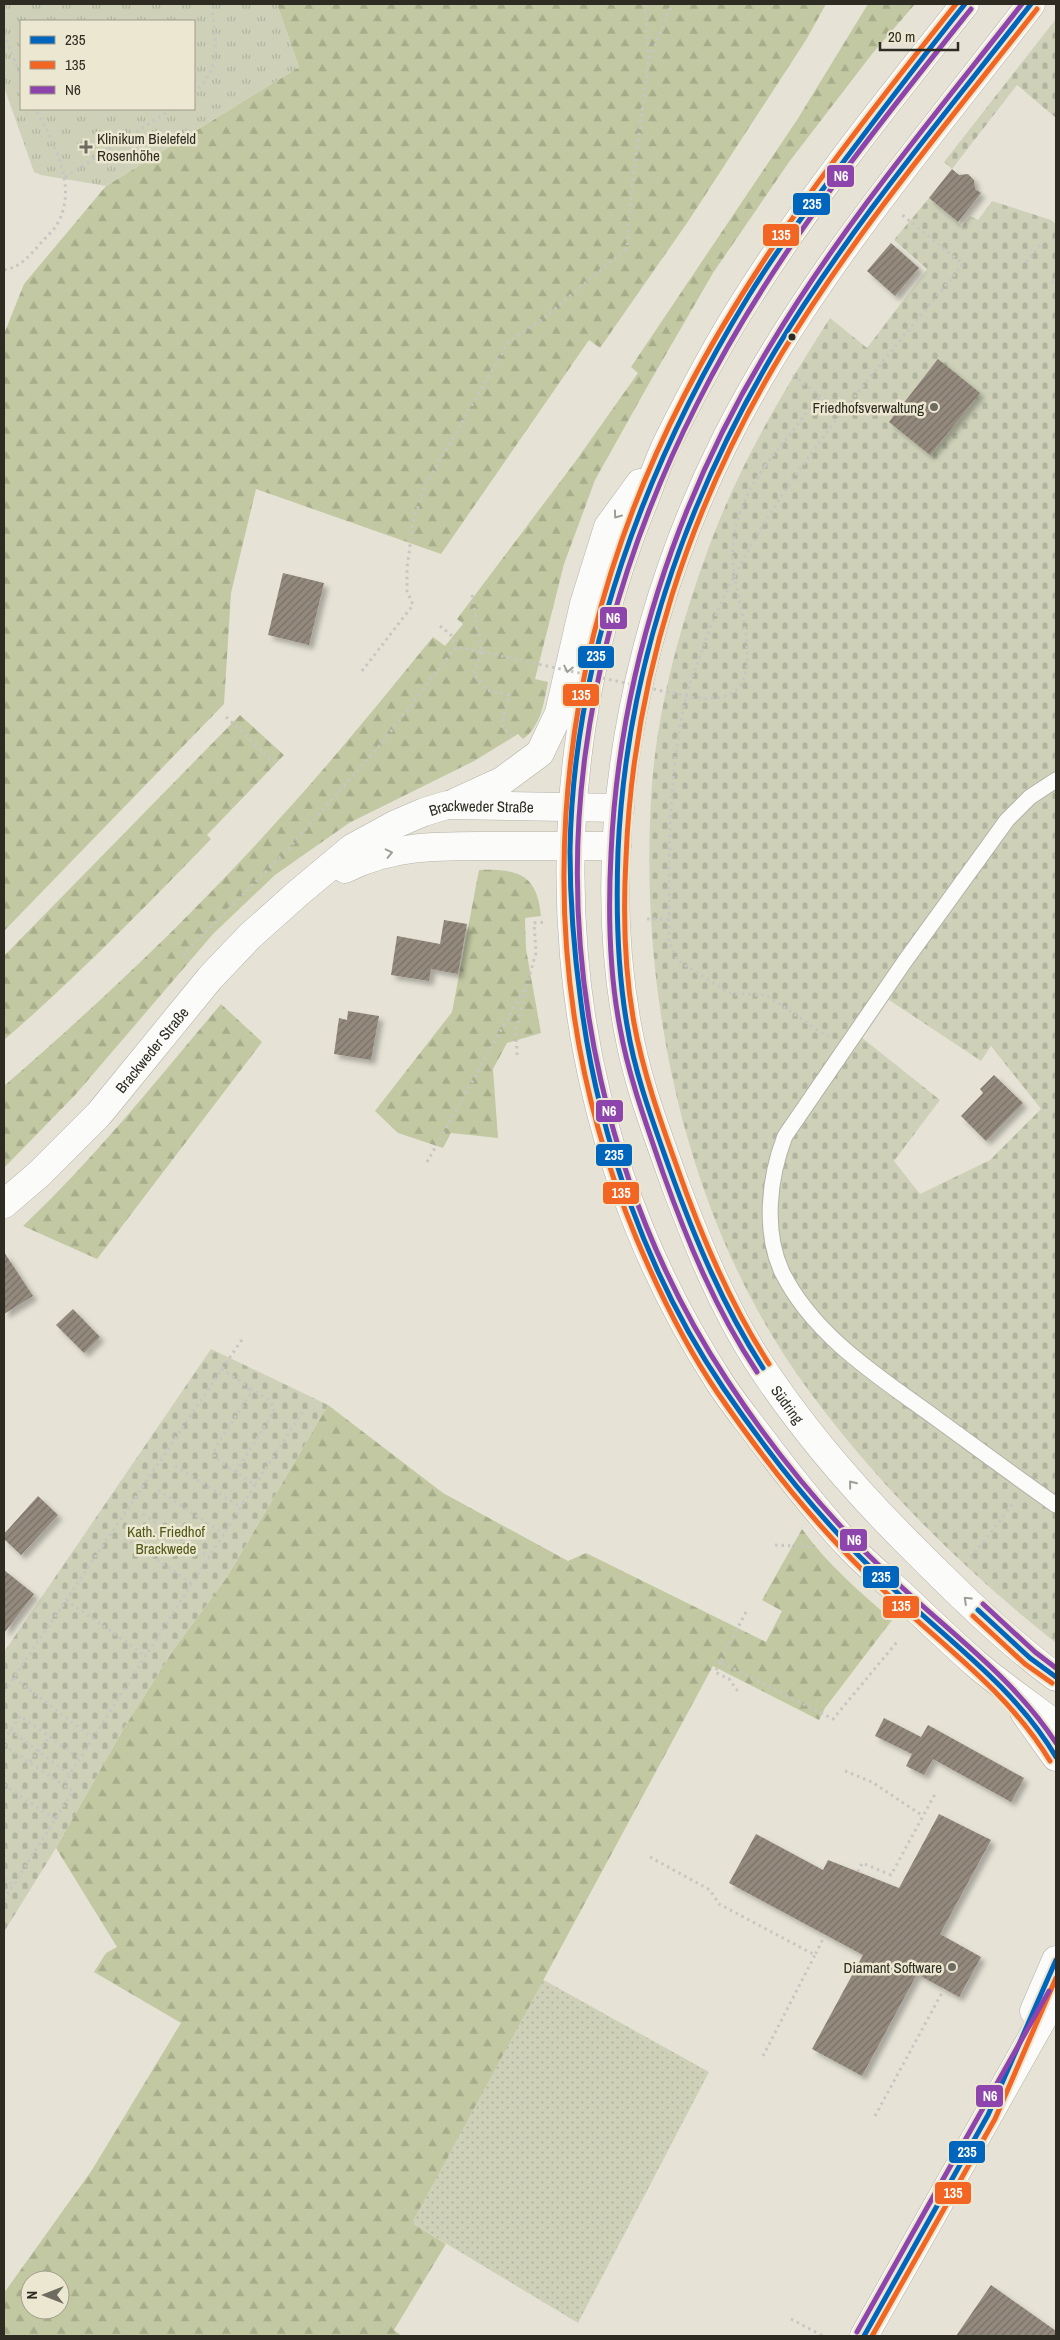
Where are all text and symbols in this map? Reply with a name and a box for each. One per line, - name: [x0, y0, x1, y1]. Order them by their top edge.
- legend: [20, 20, 195, 110]
- scale bar: [880, 20, 958, 52]
- text: 20 m: [888, 26, 915, 47]
- text: 235: [65, 29, 86, 50]
- text: 135: [65, 54, 86, 75]
- text: N6: [65, 79, 81, 100]
- place label: Klinikum Bielefeld Rosenhöhe: [97, 128, 196, 166]
- marker: Klinikum Bielefeld Rosenhöhe: [79, 140, 93, 154]
- line badge: N6: [826, 164, 855, 188]
- text: N6: [834, 167, 848, 185]
- line badge: 235: [792, 192, 831, 216]
- text: 235: [802, 195, 822, 213]
- line badge: 135: [762, 223, 800, 247]
- text: 135: [771, 226, 791, 244]
- unlabelled marker: [787, 332, 797, 342]
- place label: Friedhofsverwaltung: [813, 397, 924, 418]
- marker: Friedhofsverwaltung: [928, 401, 940, 413]
- one-way arrow: [614, 509, 623, 519]
- line badge: N6: [599, 606, 628, 630]
- text: N6: [606, 609, 620, 627]
- line badge: 235: [577, 645, 615, 669]
- text: 235: [586, 647, 606, 665]
- one-way arrow: [564, 665, 574, 673]
- line badge: 135: [562, 683, 600, 707]
- text: 135: [571, 686, 591, 704]
- street label: Brackweder Straße: [426, 795, 534, 820]
- one-way arrow: [384, 848, 393, 859]
- street label: Brackweder Straße: [110, 1002, 193, 1097]
- line badge: N6: [595, 1099, 624, 1123]
- text: N6: [602, 1102, 616, 1120]
- line badge: 235: [595, 1143, 633, 1167]
- text: 235: [604, 1146, 624, 1164]
- line badge: 135: [602, 1181, 640, 1205]
- text: 135: [611, 1184, 631, 1202]
- street label: Südring: [766, 1381, 809, 1428]
- one-way arrow: [850, 1481, 858, 1490]
- park label: Kath. Friedhof Brackwede: [127, 1521, 206, 1559]
- line badge: N6: [839, 1528, 868, 1552]
- text: N6: [847, 1531, 861, 1549]
- line badge: 235: [862, 1565, 900, 1589]
- text: 235: [871, 1568, 891, 1586]
- line badge: 135: [882, 1595, 920, 1619]
- text: 135: [891, 1597, 911, 1615]
- one-way arrow: [963, 1597, 972, 1606]
- place label: Diamant Software: [844, 1957, 942, 1978]
- marker: Diamant Software: [946, 1961, 958, 1973]
- line badge: N6: [975, 2084, 1004, 2108]
- text: N6: [983, 2087, 997, 2105]
- line badge: 235: [948, 2140, 986, 2164]
- text: 235: [957, 2143, 977, 2161]
- line badge: 135: [934, 2181, 972, 2205]
- text: 135: [943, 2184, 963, 2202]
- north arrow: [20, 2270, 70, 2320]
- text: N: [23, 2291, 41, 2299]

